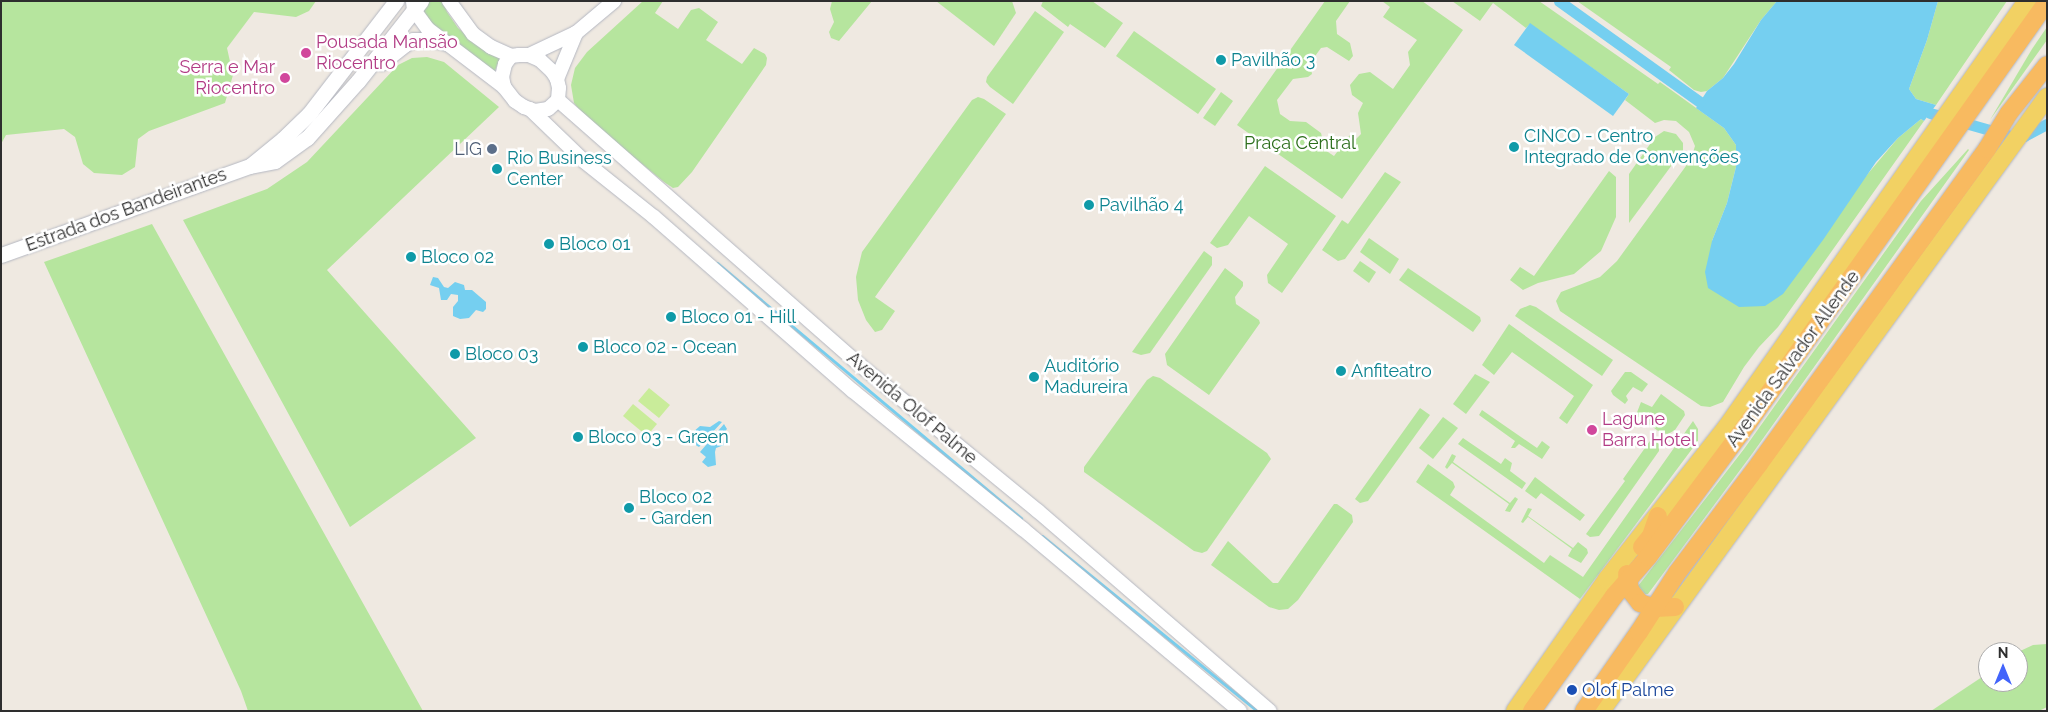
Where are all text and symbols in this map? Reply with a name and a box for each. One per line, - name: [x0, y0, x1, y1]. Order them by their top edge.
- place label: Pousada Mansão Riocentro: [316, 32, 458, 74]
- marker: Pousada Mansão Riocentro: [300, 47, 312, 59]
- place label: Pavilhão 3: [1231, 49, 1315, 71]
- marker: Pavilhão 3: [1215, 54, 1227, 66]
- place label: Serra e Mar Riocentro: [180, 57, 275, 100]
- marker: Serra e Mar Riocentro: [279, 72, 291, 84]
- place label: CINCO - Centro Integrado de Convenções: [1524, 126, 1739, 168]
- park label: Praça Central: [1244, 132, 1356, 154]
- place label: LIG: [454, 138, 482, 160]
- marker: CINCO - Centro Integrado de Convenções: [1508, 141, 1520, 153]
- marker: LIG: [486, 143, 498, 155]
- place label: Rio Business Center: [507, 148, 612, 190]
- marker: Rio Business Center: [491, 163, 503, 175]
- street label: Estrada dos Bandeirantes: [23, 164, 229, 256]
- place label: Pavilhão 4: [1099, 194, 1183, 216]
- marker: Pavilhão 4: [1083, 199, 1095, 211]
- place label: Bloco 01: [559, 233, 630, 255]
- marker: Bloco 01: [543, 238, 555, 250]
- place label: Bloco 02: [421, 246, 494, 268]
- marker: Bloco 02: [405, 251, 417, 263]
- street label: Avenida Salvador Allende: [1722, 266, 1864, 452]
- place label: Bloco 01 - Hill: [681, 306, 796, 328]
- marker: Bloco 01 - Hill: [665, 311, 677, 323]
- place label: Bloco 02 - Ocean: [593, 336, 737, 358]
- marker: Bloco 02 - Ocean: [577, 341, 589, 353]
- place label: Bloco 03: [465, 343, 538, 365]
- street label: Avenida Olof Palme: [842, 347, 982, 469]
- marker: Bloco 03: [449, 348, 461, 360]
- place label: Auditório Madureira: [1044, 356, 1128, 398]
- place label: Anfiteatro: [1351, 360, 1432, 382]
- marker: Anfiteatro: [1335, 365, 1347, 377]
- marker: Auditório Madureira: [1028, 371, 1040, 383]
- place label: Lagune Barra Hotel: [1602, 409, 1696, 452]
- marker: Lagune Barra Hotel: [1586, 424, 1598, 436]
- place label: Bloco 03 - Green: [588, 426, 729, 448]
- marker: Bloco 03 - Green: [572, 431, 584, 443]
- place label: Bloco 02 - Garden: [639, 487, 712, 530]
- marker: Bloco 02 - Garden: [623, 502, 635, 514]
- north arrow: [1978, 642, 2028, 692]
- text: N: [1998, 645, 2008, 661]
- place label: Olof Palme: [1582, 679, 1674, 701]
- marker: Olof Palme: [1566, 684, 1578, 696]

